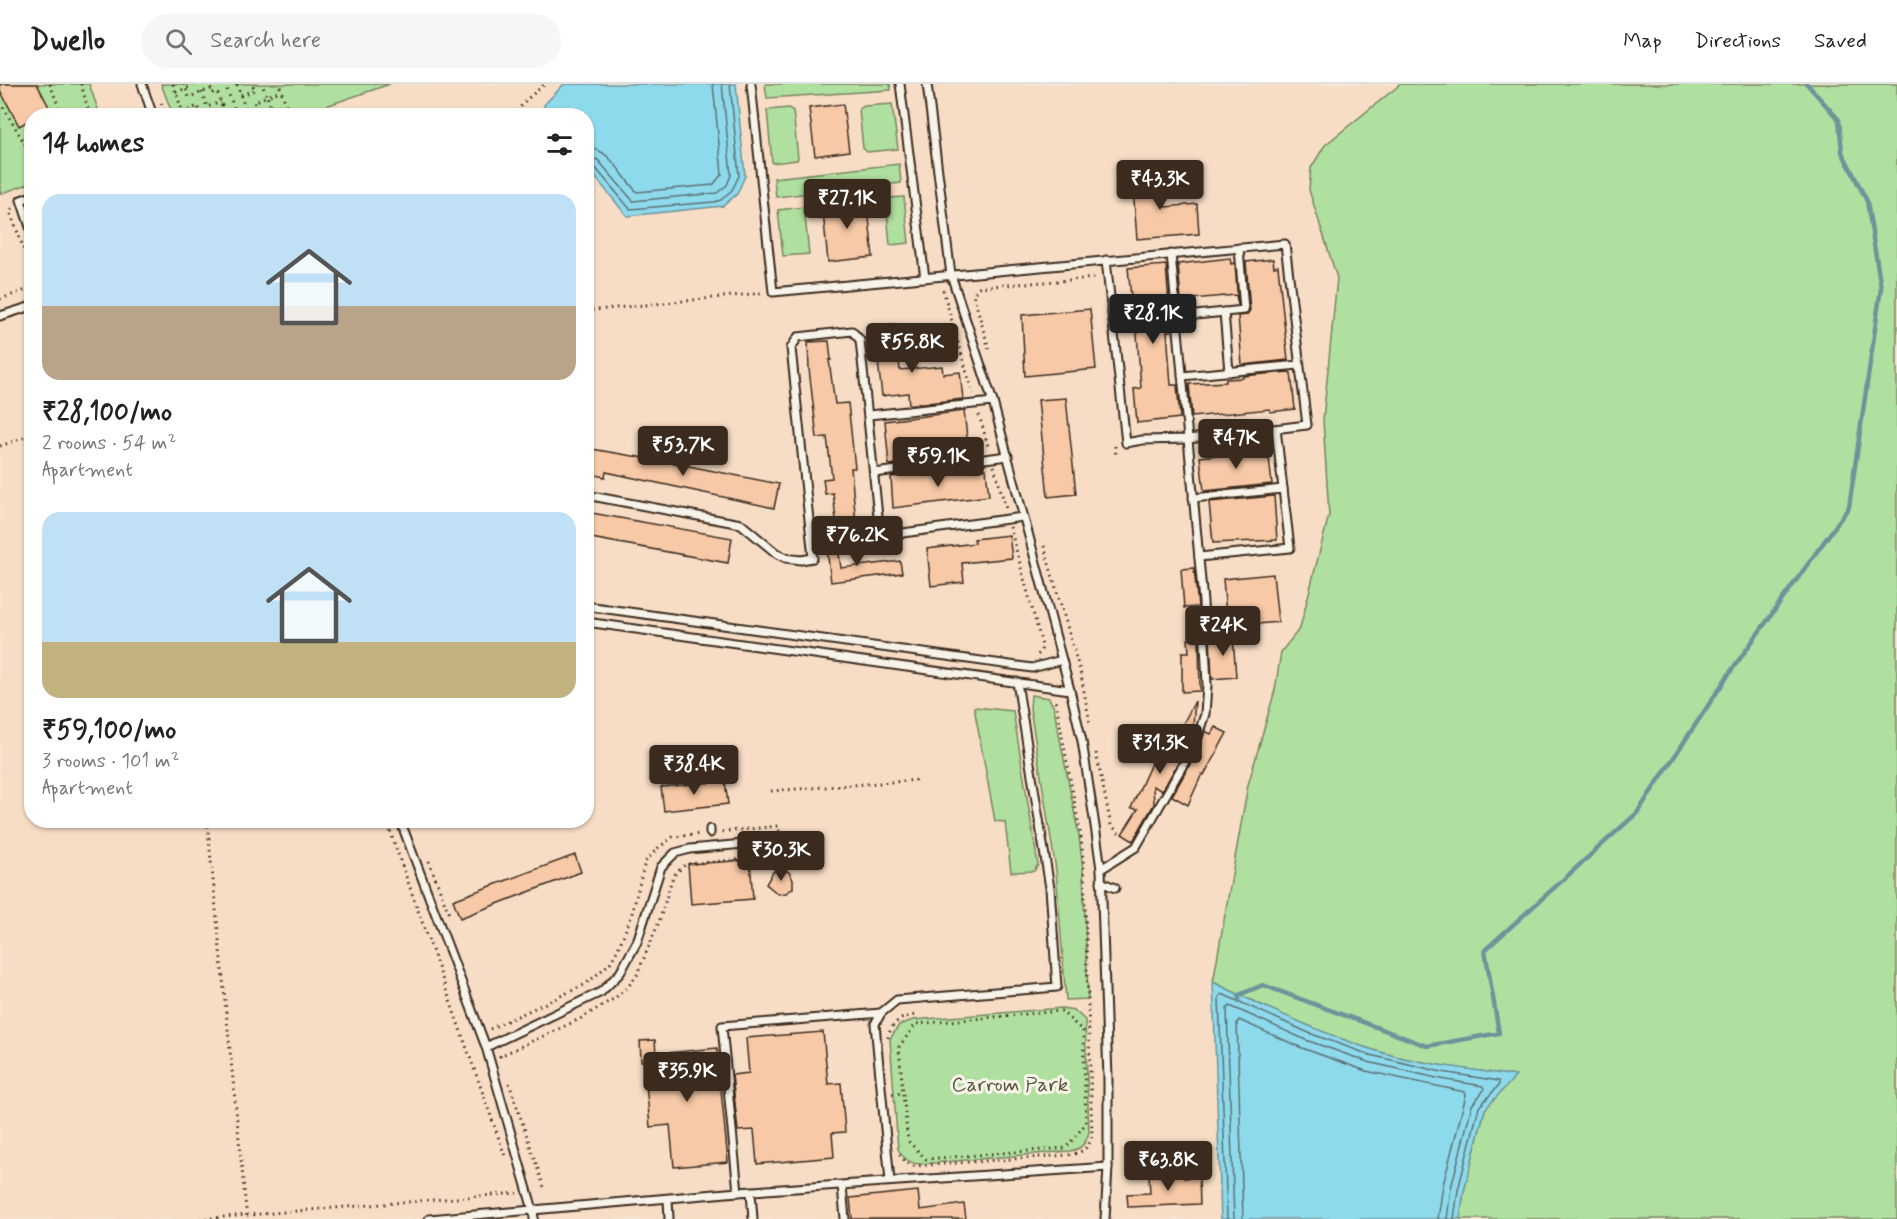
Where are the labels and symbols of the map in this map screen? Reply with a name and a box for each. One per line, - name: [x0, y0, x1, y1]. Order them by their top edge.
- pin: ₹43.3K: [1111, 160, 1209, 211]
- pin: ₹27.1K: [798, 179, 896, 230]
- pin: ₹28.1K: [1104, 294, 1202, 345]
- pin: ₹55.8K: [863, 323, 961, 374]
- pin: ₹47K: [1200, 419, 1272, 470]
- pin: ₹53.7K: [634, 426, 732, 477]
- pin: ₹59.1K: [889, 437, 987, 488]
- pin: ₹76.2K: [808, 516, 906, 567]
- pin: ₹24K: [1187, 606, 1259, 657]
- pin: ₹31.3K: [1111, 724, 1209, 775]
- pin: ₹38.4K: [645, 745, 743, 796]
- pin: ₹30.3K: [732, 831, 830, 882]
- pin: ₹35.9K: [638, 1052, 736, 1103]
- park label: Carrom Park: [952, 1071, 1069, 1099]
- pin: ₹63.8K: [1119, 1141, 1217, 1192]

